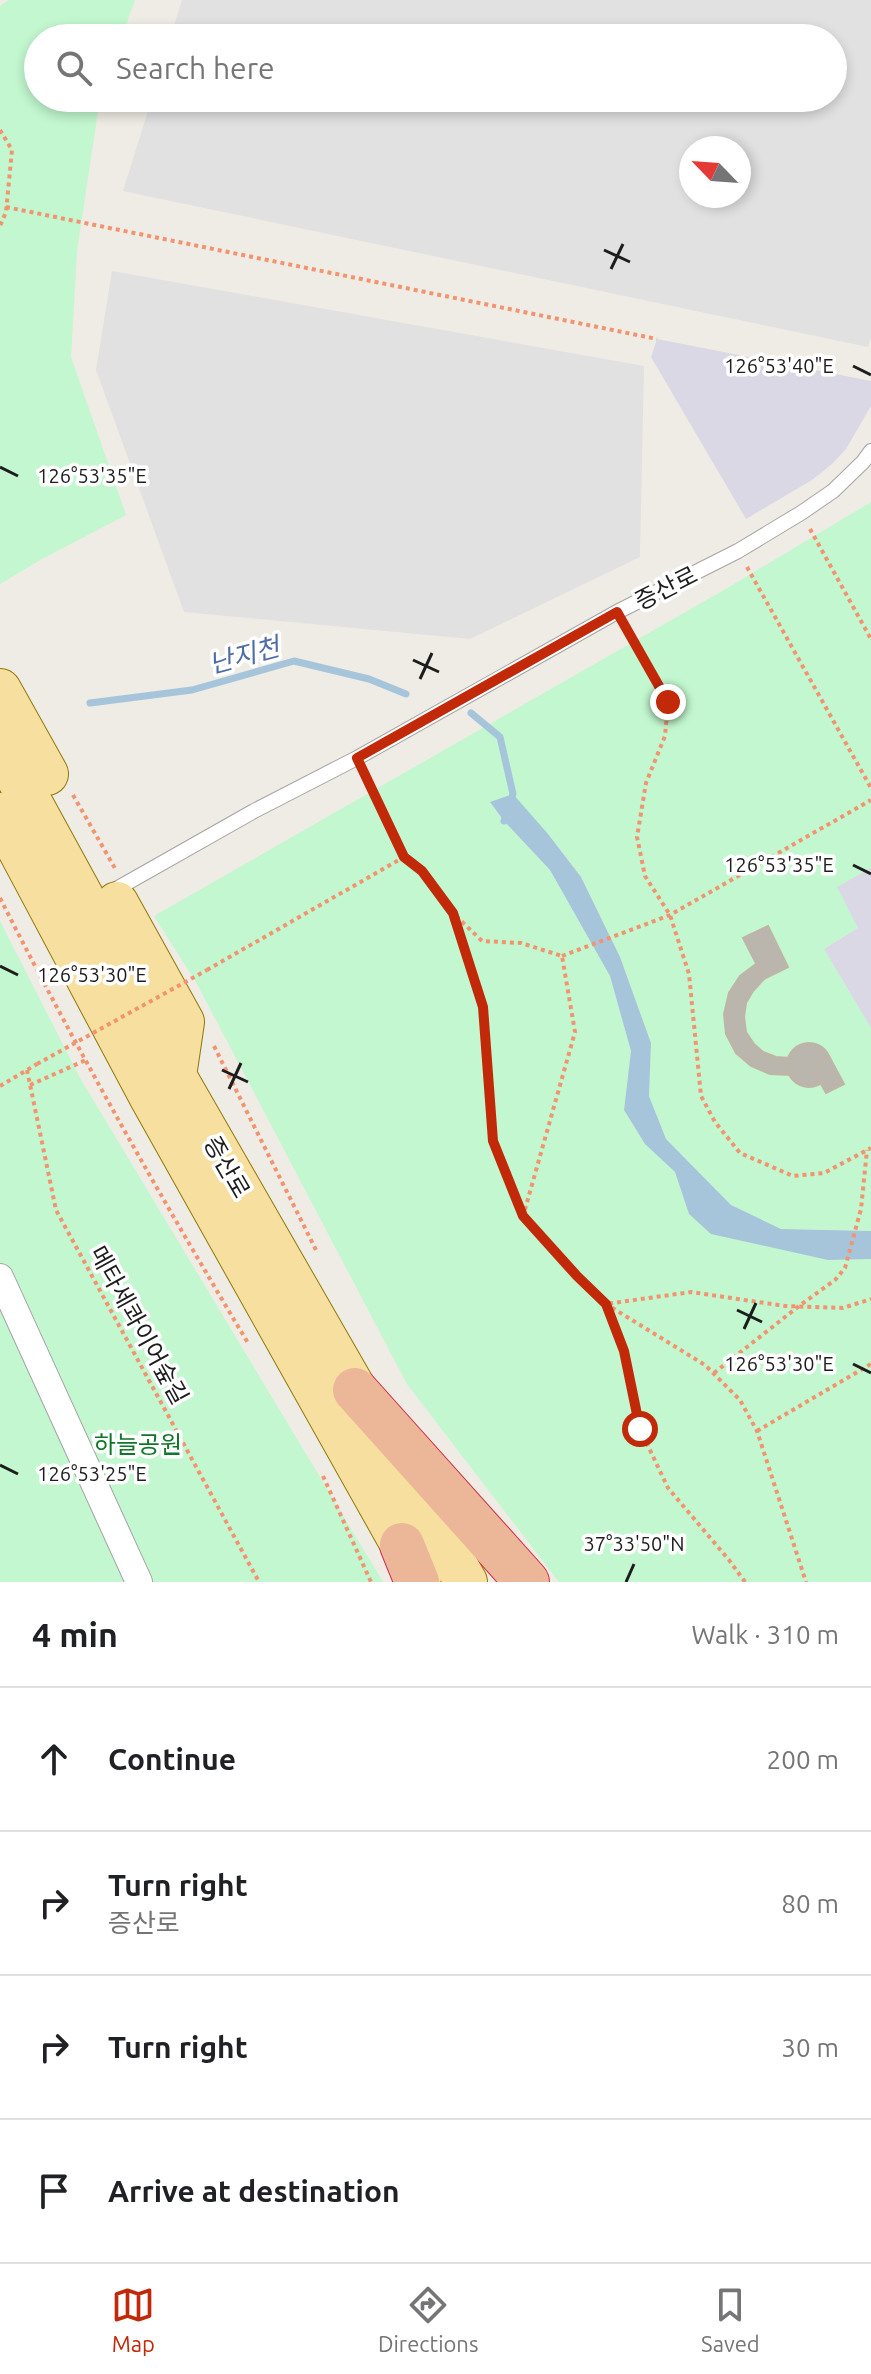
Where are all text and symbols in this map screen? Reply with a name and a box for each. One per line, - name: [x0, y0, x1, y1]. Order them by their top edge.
- search box: [24, 24, 847, 112]
- icon: search: [52, 46, 96, 90]
- text: Search here: [116, 51, 275, 85]
- north arrow: [679, 136, 751, 208]
- text: 126°53'40"E: [724, 354, 834, 377]
- text: 126°53'35"E: [37, 464, 147, 487]
- street label: 증산로: [630, 561, 702, 615]
- water label: 난지천: [206, 631, 285, 678]
- route end: [650, 684, 686, 720]
- text: 126°53'35"E: [724, 853, 834, 876]
- text: 126°53'30"E: [37, 963, 147, 986]
- street label: 증산로: [199, 1132, 255, 1202]
- street label: 메타세콰이어숲길: [84, 1241, 194, 1409]
- text: 126°53'30"E: [724, 1352, 834, 1375]
- route start: [622, 1411, 658, 1447]
- park label: 하늘공원: [94, 1431, 182, 1458]
- text: 126°53'25"E: [37, 1462, 147, 1485]
- text: 37°33'50"N: [583, 1532, 685, 1555]
- text: 4 min: [32, 1615, 118, 1653]
- text: Walk · 310 m: [691, 1620, 839, 1649]
- icon: ahead: [32, 1737, 76, 1781]
- text: Continue: [108, 1742, 236, 1776]
- text: 200 m: [767, 1745, 839, 1774]
- text: Turn right: [108, 1868, 248, 1902]
- icon: right: [32, 1881, 76, 1925]
- text: 80 m: [781, 1889, 839, 1918]
- text: 증산로: [108, 1908, 180, 1937]
- icon: right: [32, 2025, 76, 2069]
- text: Turn right: [108, 2030, 248, 2064]
- text: 30 m: [781, 2033, 839, 2062]
- icon: arrive: [32, 2169, 76, 2213]
- text: Arrive at destination: [108, 2174, 400, 2208]
- tab: Map: [111, 2283, 155, 2356]
- tab: Directions: [378, 2283, 478, 2356]
- tab: Saved: [701, 2283, 760, 2356]

